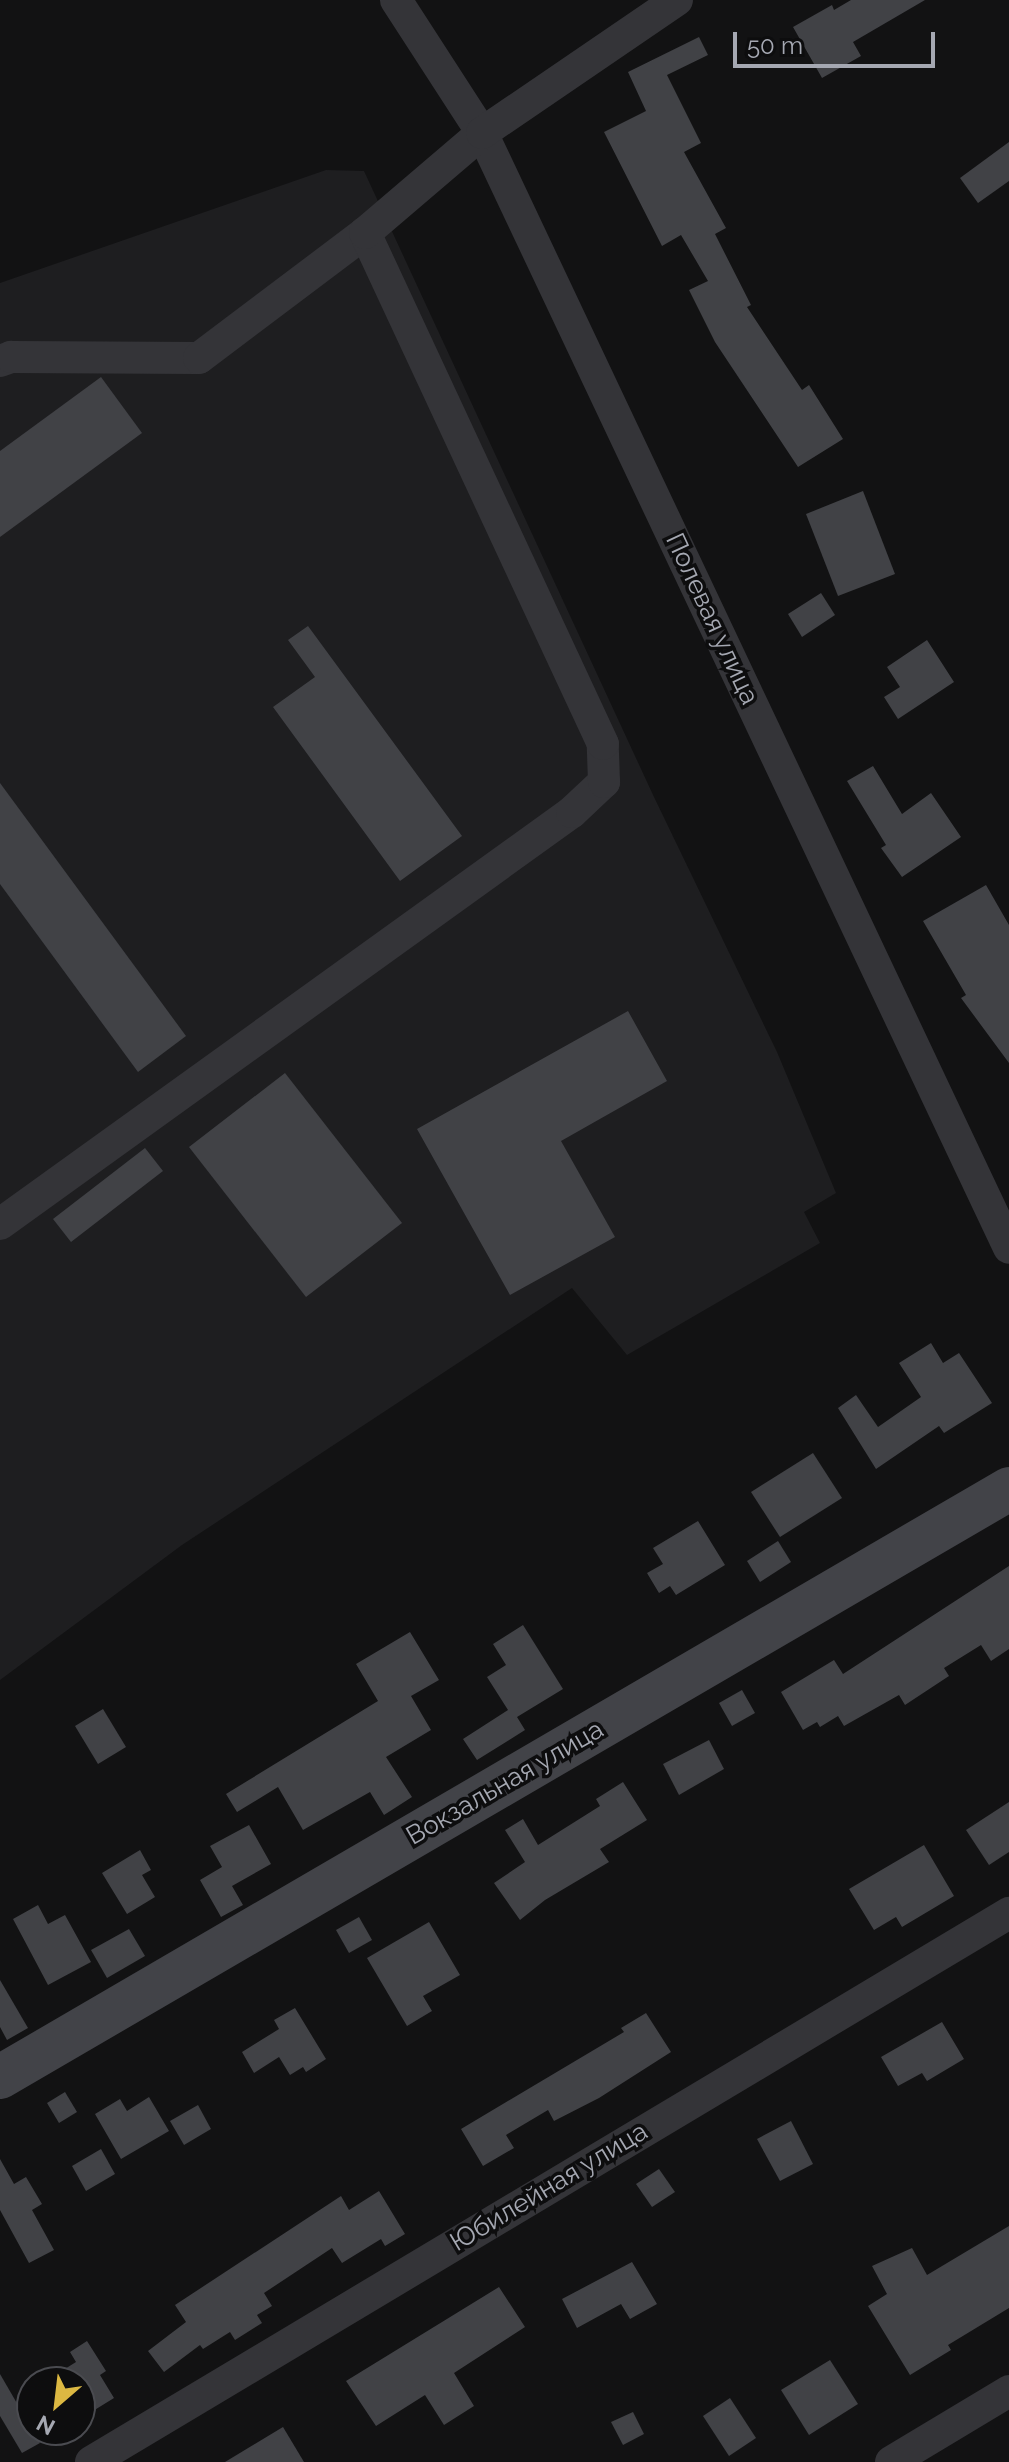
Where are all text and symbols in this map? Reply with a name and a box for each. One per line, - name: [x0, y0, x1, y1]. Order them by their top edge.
- scale bar: [737, 16, 939, 66]
- text: 50 m: [747, 31, 803, 60]
- street label: Полевая улица: [659, 528, 765, 710]
- street label: Вокзальная улица: [401, 1714, 609, 1852]
- street label: Юбилейная улица: [444, 2116, 654, 2258]
- north arrow: [16, 2366, 96, 2446]
- text: N: [32, 2410, 59, 2441]

